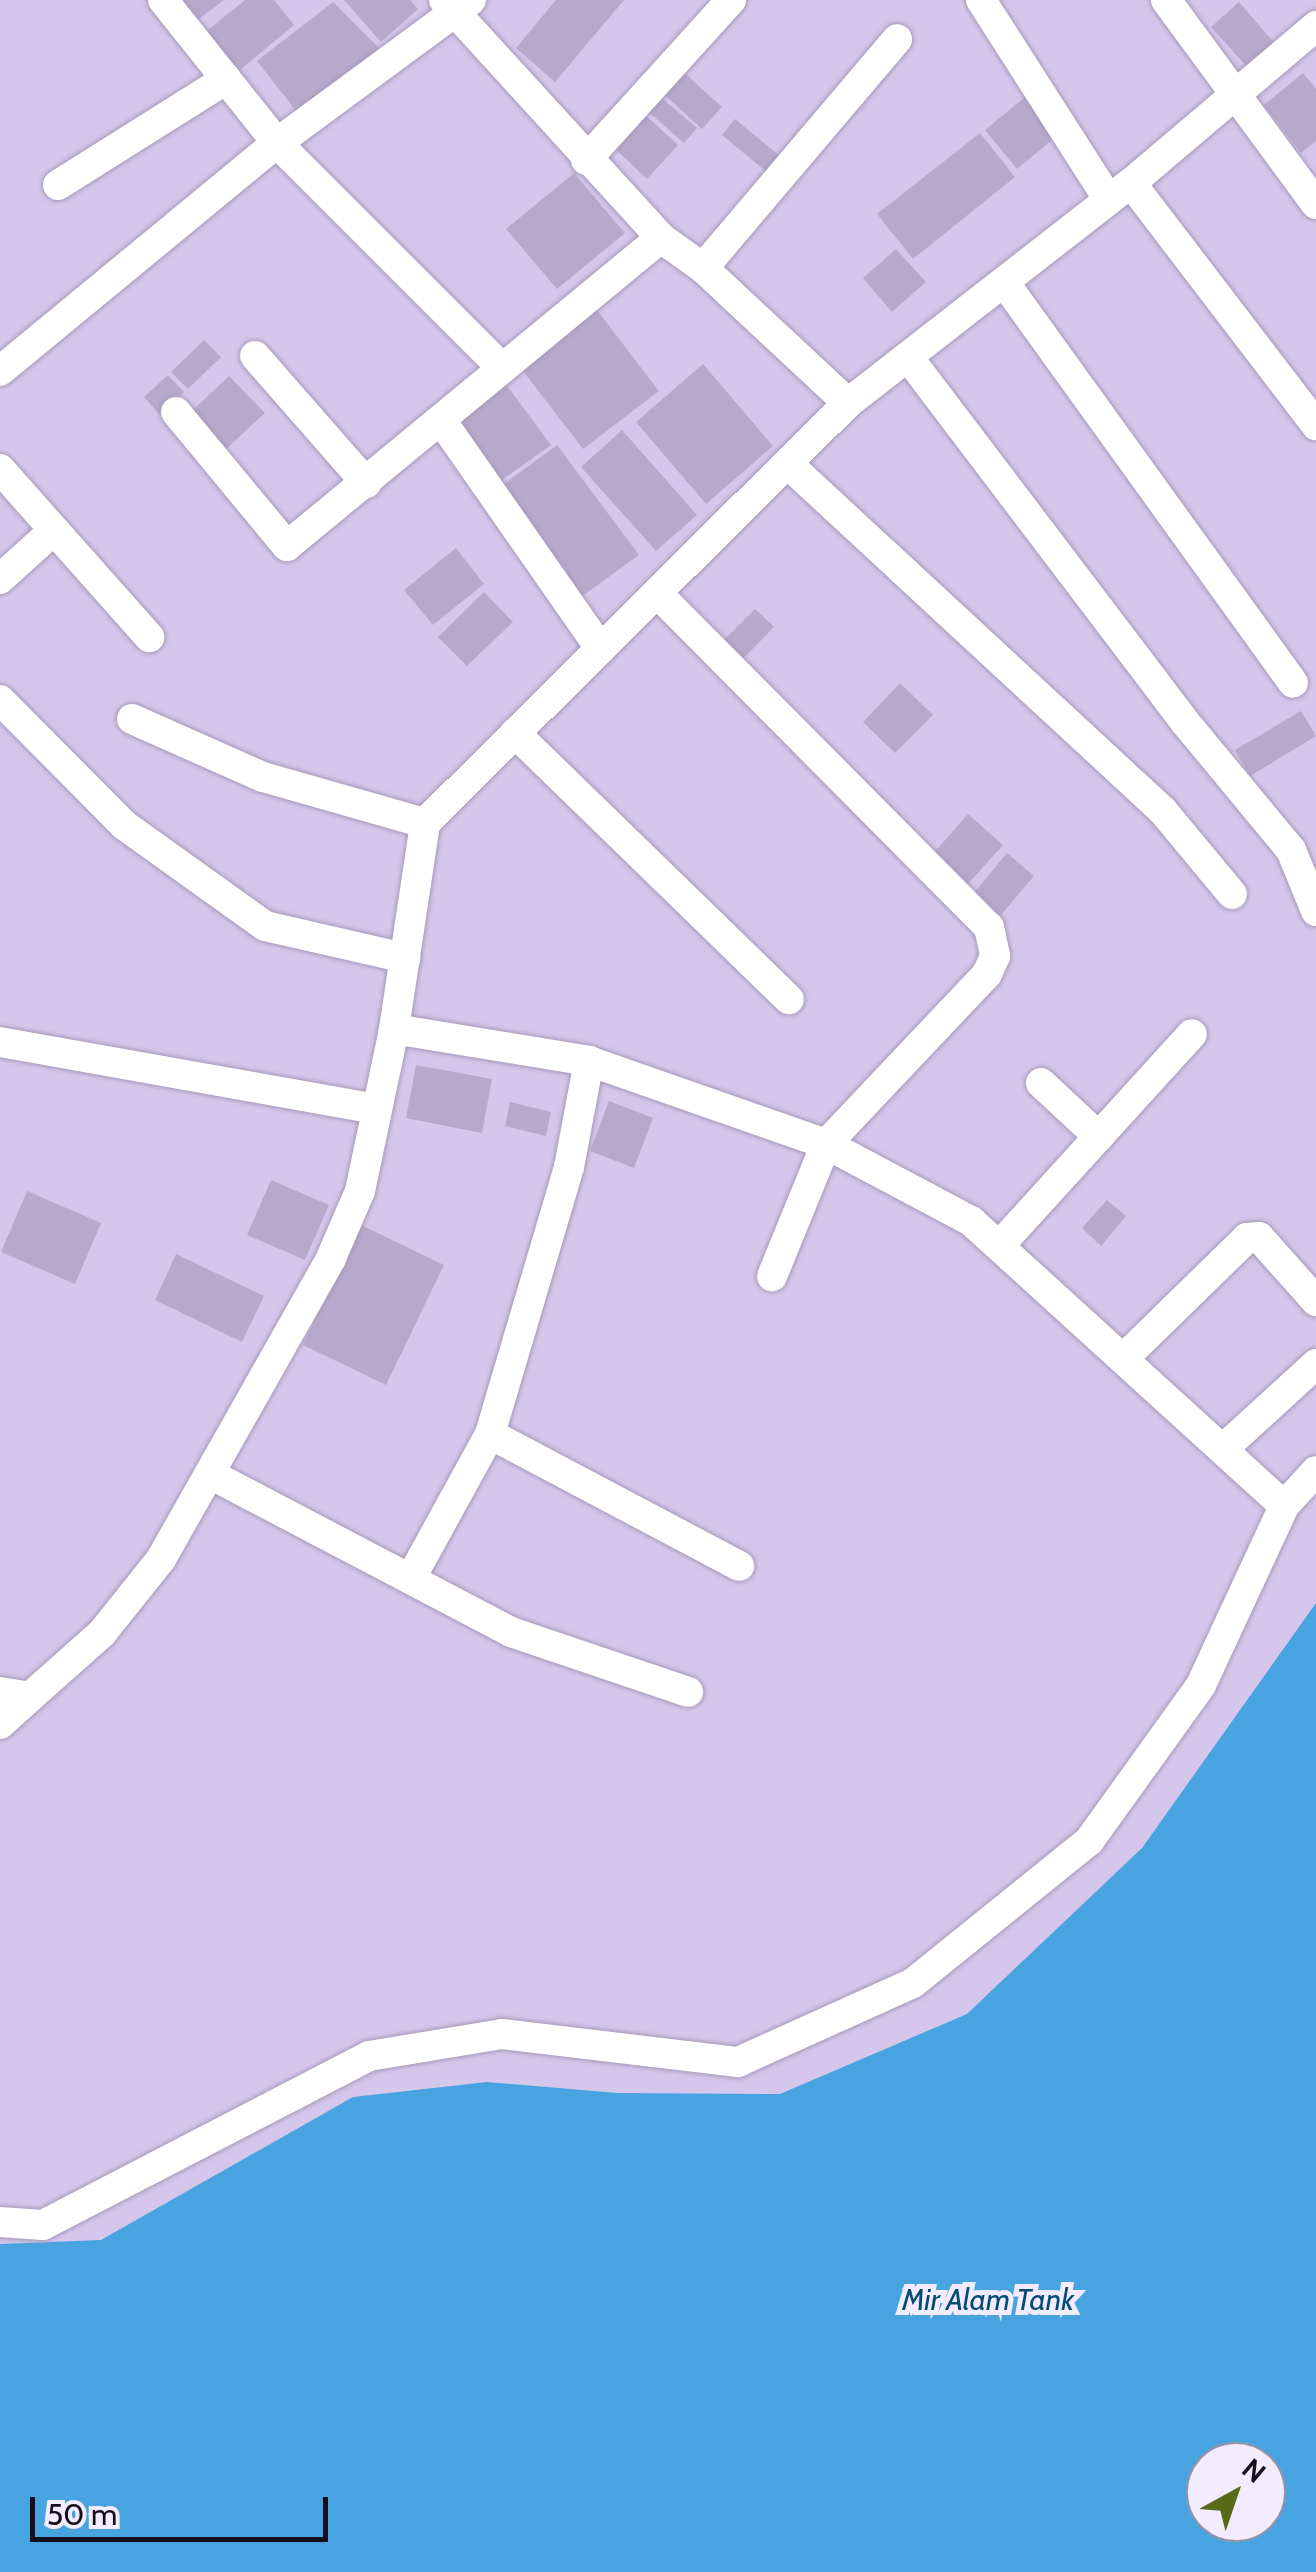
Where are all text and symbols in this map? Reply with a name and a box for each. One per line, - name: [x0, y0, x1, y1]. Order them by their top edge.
- water label: Mir Alam Tank: [902, 2282, 1074, 2318]
- north arrow: [1186, 2442, 1286, 2542]
- text: N: [1235, 2451, 1273, 2490]
- scale bar: [35, 2477, 332, 2539]
- text: 50 m: [47, 2496, 117, 2533]

